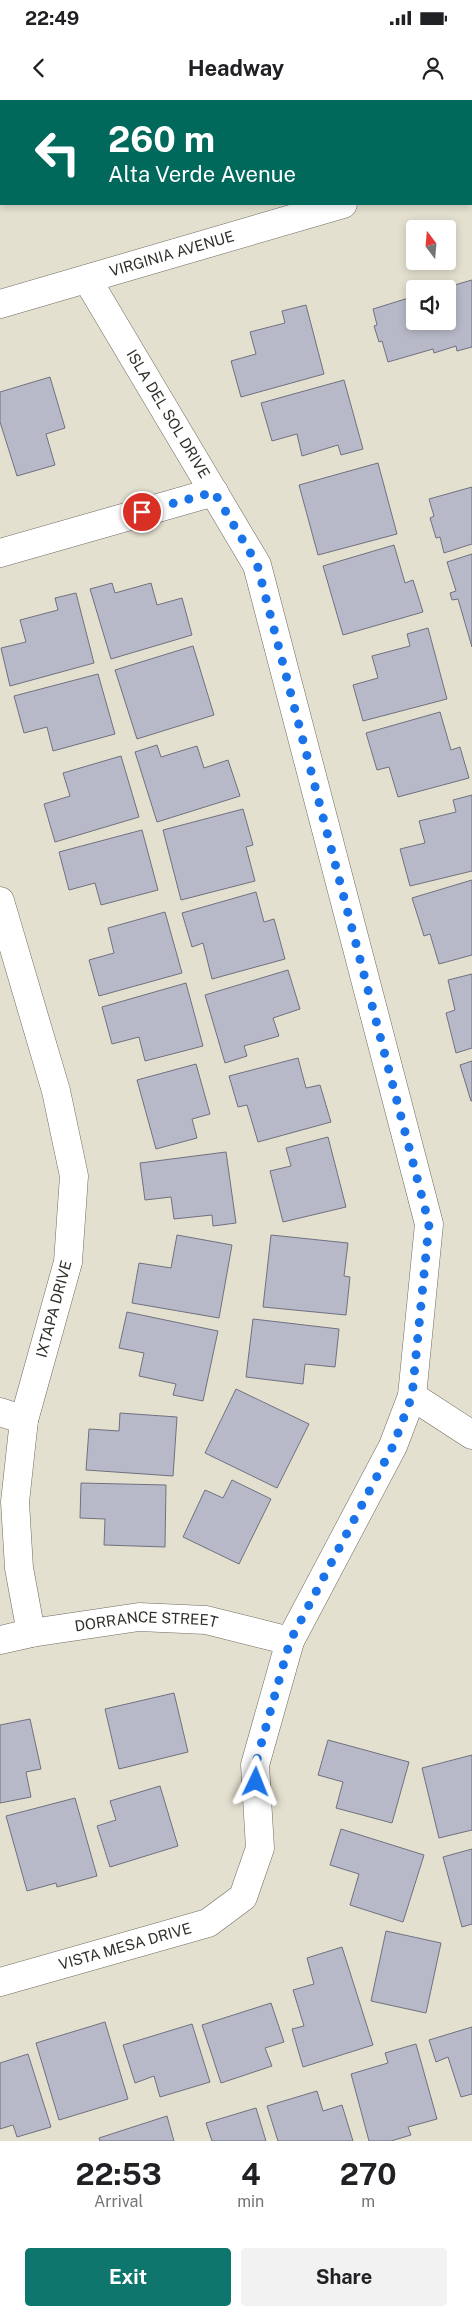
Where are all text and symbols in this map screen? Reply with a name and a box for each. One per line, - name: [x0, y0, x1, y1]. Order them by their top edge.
- text: 22:49: [25, 7, 79, 29]
- icon: back: [25, 54, 53, 82]
- icon: person: [419, 54, 447, 82]
- text: Headway: [188, 55, 284, 81]
- text: 260 m: [108, 119, 215, 160]
- icon: left: [25, 120, 90, 185]
- text: Alta Verde Avenue: [108, 161, 296, 187]
- north arrow: [406, 220, 456, 270]
- map controls: [406, 220, 456, 330]
- street label: VIRGINIA AVENUE: [107, 227, 236, 280]
- button: sound: [406, 280, 456, 330]
- street label: ISLA DEL SOL DRIVE: [123, 346, 214, 481]
- pin: [121, 491, 163, 533]
- icon: arrive: [128, 498, 156, 526]
- street label: IXTAPA DRIVE: [32, 1258, 75, 1359]
- street label: DORRANCE STREET: [74, 1608, 220, 1634]
- position arrow: [229, 1755, 281, 1807]
- street label: VISTA MESA DRIVE: [57, 1919, 193, 1973]
- text: 22:53: [75, 2156, 162, 2192]
- text: 4: [241, 2156, 261, 2192]
- text: 270: [340, 2156, 397, 2192]
- text: Arrival: [94, 2192, 143, 2211]
- text: min: [237, 2192, 264, 2211]
- text: m: [361, 2192, 375, 2211]
- button: Exit: [25, 2248, 231, 2306]
- button: Share: [241, 2248, 447, 2306]

